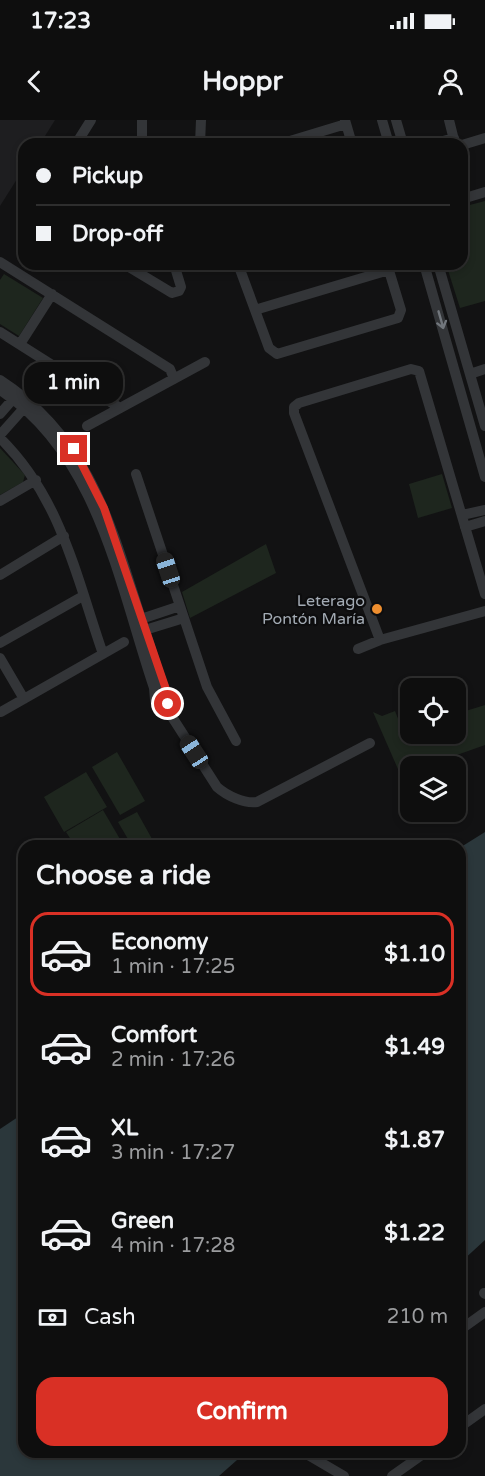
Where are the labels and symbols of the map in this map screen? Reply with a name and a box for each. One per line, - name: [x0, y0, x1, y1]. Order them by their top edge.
- one-way arrow: [436, 310, 447, 329]
- callout: 1 min: [25, 362, 124, 404]
- route end: [60, 435, 87, 462]
- car: [154, 550, 182, 590]
- place label: Leterago Pontón María: [262, 591, 365, 629]
- marker: Leterago Pontón María: [370, 602, 384, 616]
- route start: [154, 690, 181, 717]
- car: [177, 732, 211, 772]

